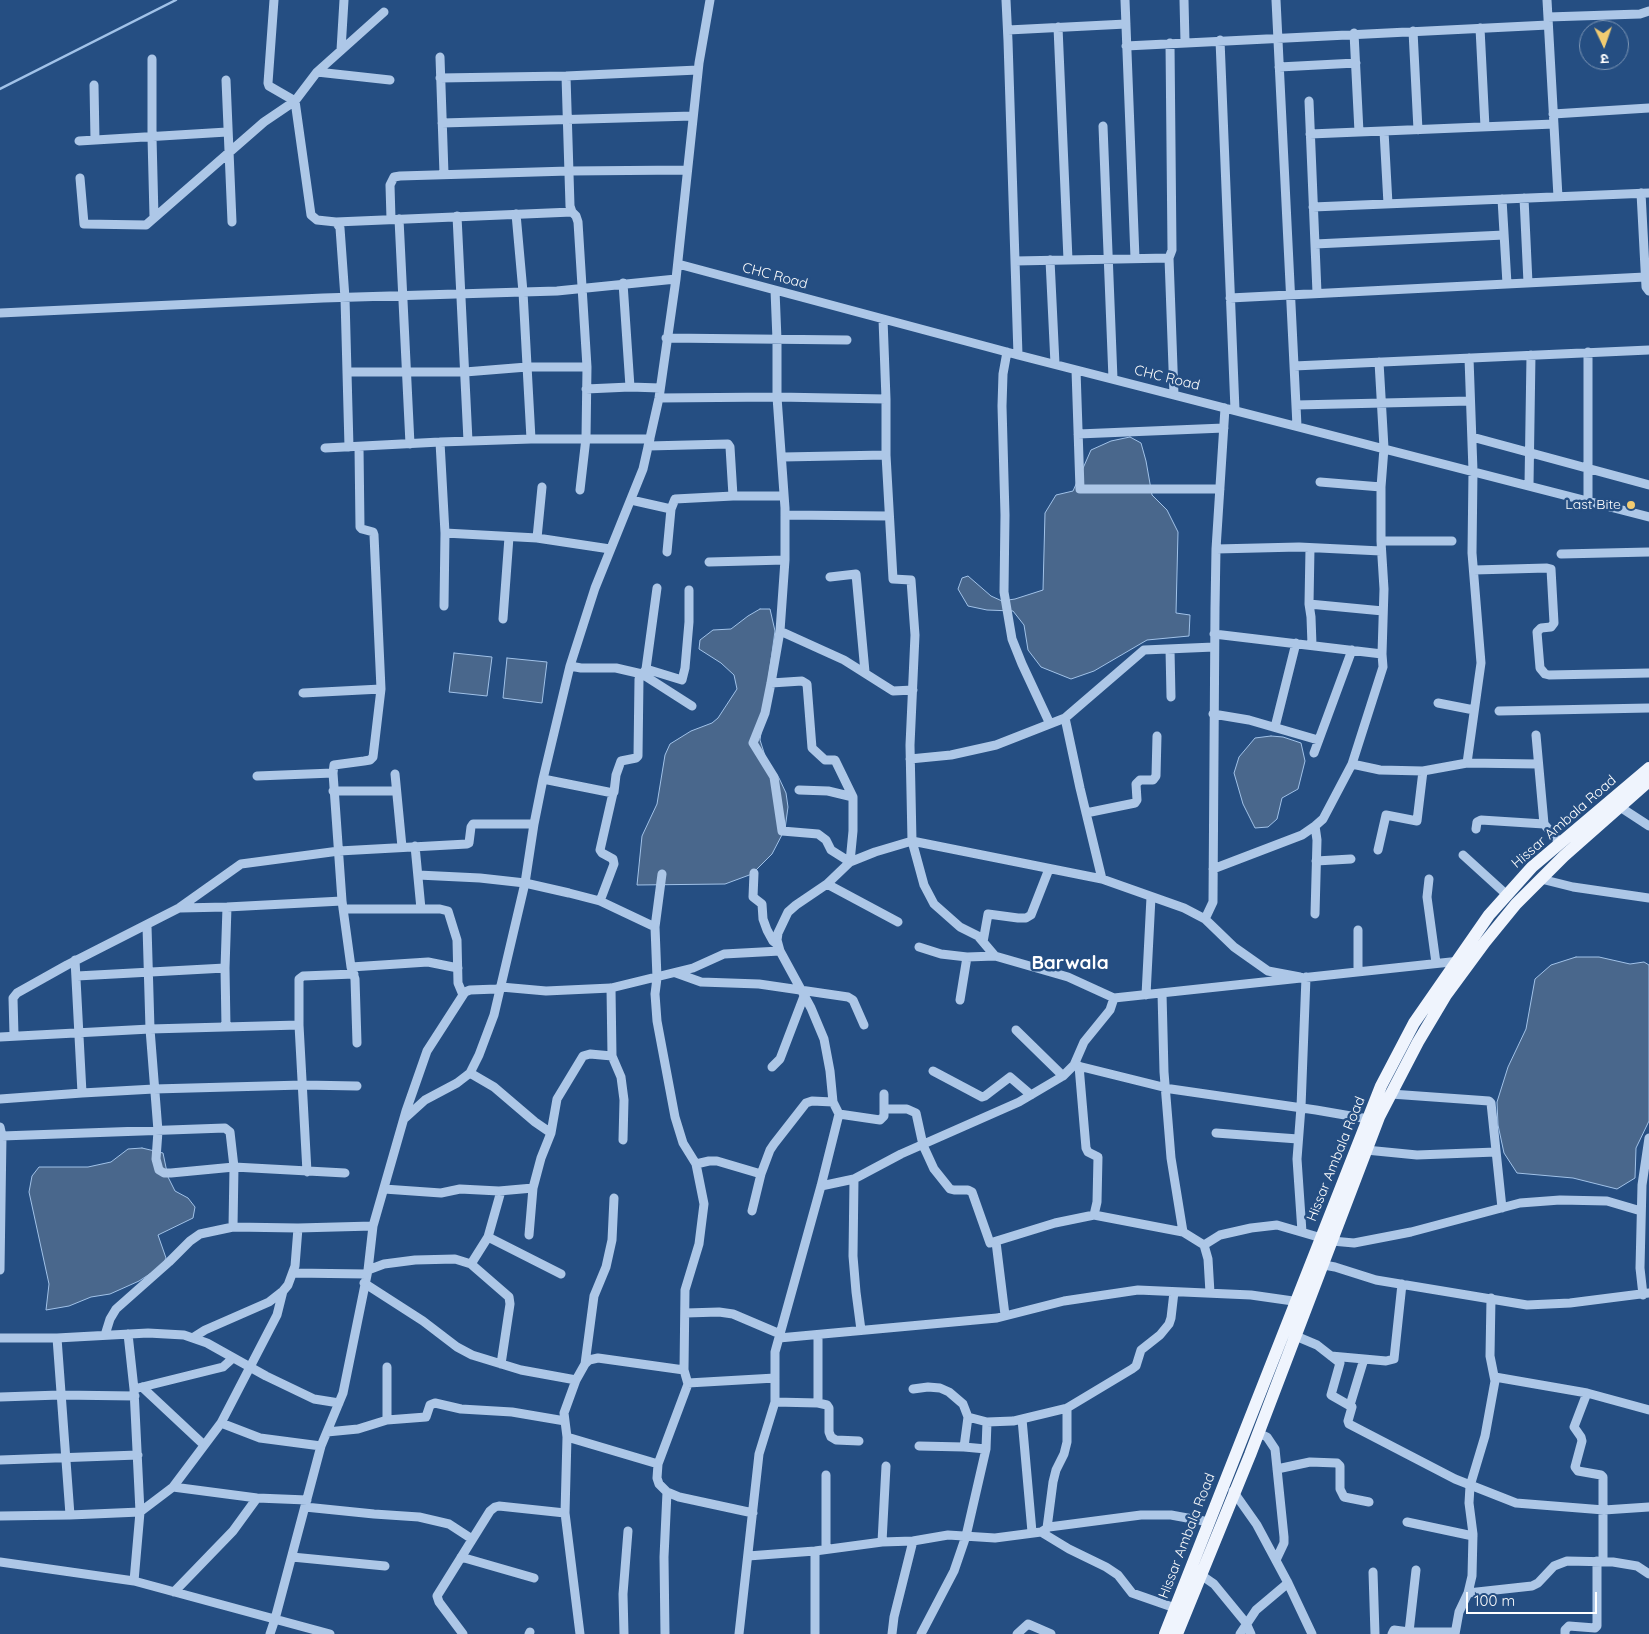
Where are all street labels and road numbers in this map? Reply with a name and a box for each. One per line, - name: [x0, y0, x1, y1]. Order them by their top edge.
- street label: CHC Road: [741, 259, 809, 293]
- street label: CHC Road: [1133, 362, 1201, 394]
- street label: Hissar Ambala Road: [1508, 772, 1620, 872]
- street label: Hissar Ambala Road: [1303, 1094, 1369, 1224]
- street label: Hissar Ambala Road: [1155, 1471, 1219, 1601]

